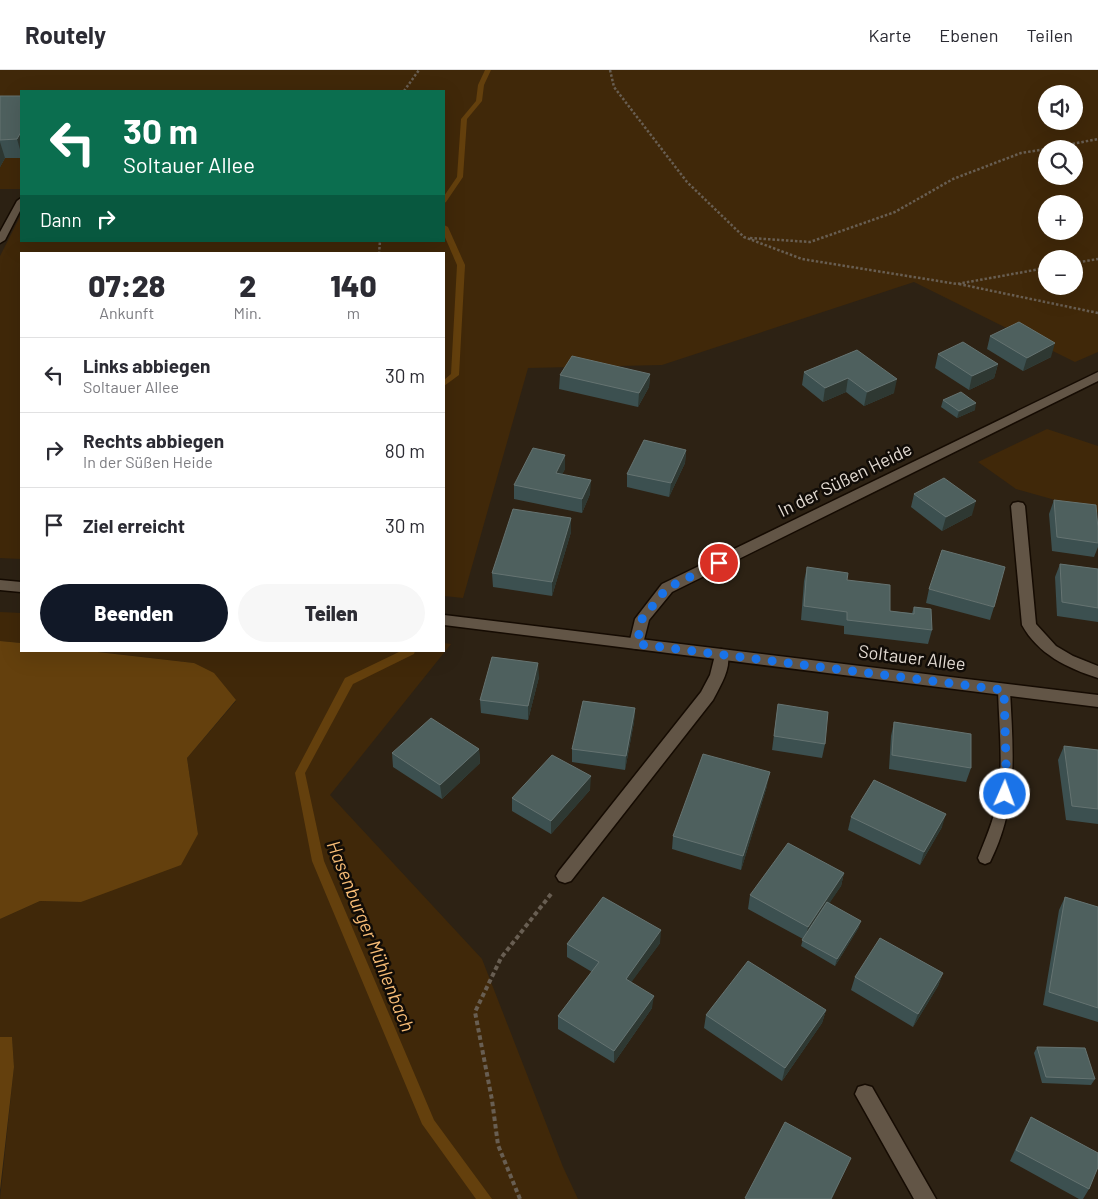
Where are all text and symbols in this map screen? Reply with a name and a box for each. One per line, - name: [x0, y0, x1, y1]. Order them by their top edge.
- text: Routely: [25, 20, 106, 49]
- text: Karte: [868, 24, 911, 46]
- text: Ebenen: [939, 24, 998, 46]
- text: Teilen: [1026, 24, 1073, 46]
- map controls: [1038, 85, 1083, 295]
- button: sound: [1038, 85, 1083, 130]
- text: 30 m: [123, 109, 198, 151]
- icon: left: [40, 110, 105, 175]
- button: search: [1038, 140, 1083, 185]
- text: Soltauer Allee: [123, 151, 255, 177]
- button: +: [1038, 195, 1083, 240]
- icon: right: [92, 205, 120, 233]
- text: Dann: [40, 208, 82, 231]
- button: −: [1038, 250, 1083, 295]
- text: 07:28: [88, 267, 165, 303]
- text: 2: [239, 267, 256, 303]
- text: 140: [330, 267, 377, 303]
- text: Ankunft: [99, 303, 154, 322]
- text: Min.: [234, 303, 262, 322]
- text: m: [347, 303, 360, 322]
- text: Links abbiegen: [83, 354, 210, 377]
- icon: left: [40, 361, 68, 389]
- text: 30 m: [385, 364, 425, 387]
- text: Soltauer Allee: [83, 377, 179, 396]
- text: Rechts abbiegen: [83, 429, 224, 452]
- icon: right: [40, 436, 68, 464]
- street label: In der Süßen Heide: [774, 437, 915, 521]
- text: 80 m: [385, 439, 425, 462]
- text: In der Süßen Heide: [83, 452, 213, 471]
- icon: arrive: [40, 511, 68, 539]
- text: Ziel erreicht: [83, 514, 185, 537]
- text: 30 m: [385, 514, 425, 537]
- pin: [698, 542, 740, 584]
- icon: arrive: [705, 549, 733, 577]
- button: Beenden: [40, 584, 228, 642]
- button: Teilen: [238, 584, 425, 642]
- street label: Soltauer Allee: [857, 640, 967, 675]
- position arrow: [978, 767, 1030, 819]
- water label: Hasenburger Mühlenbach: [323, 837, 420, 1035]

